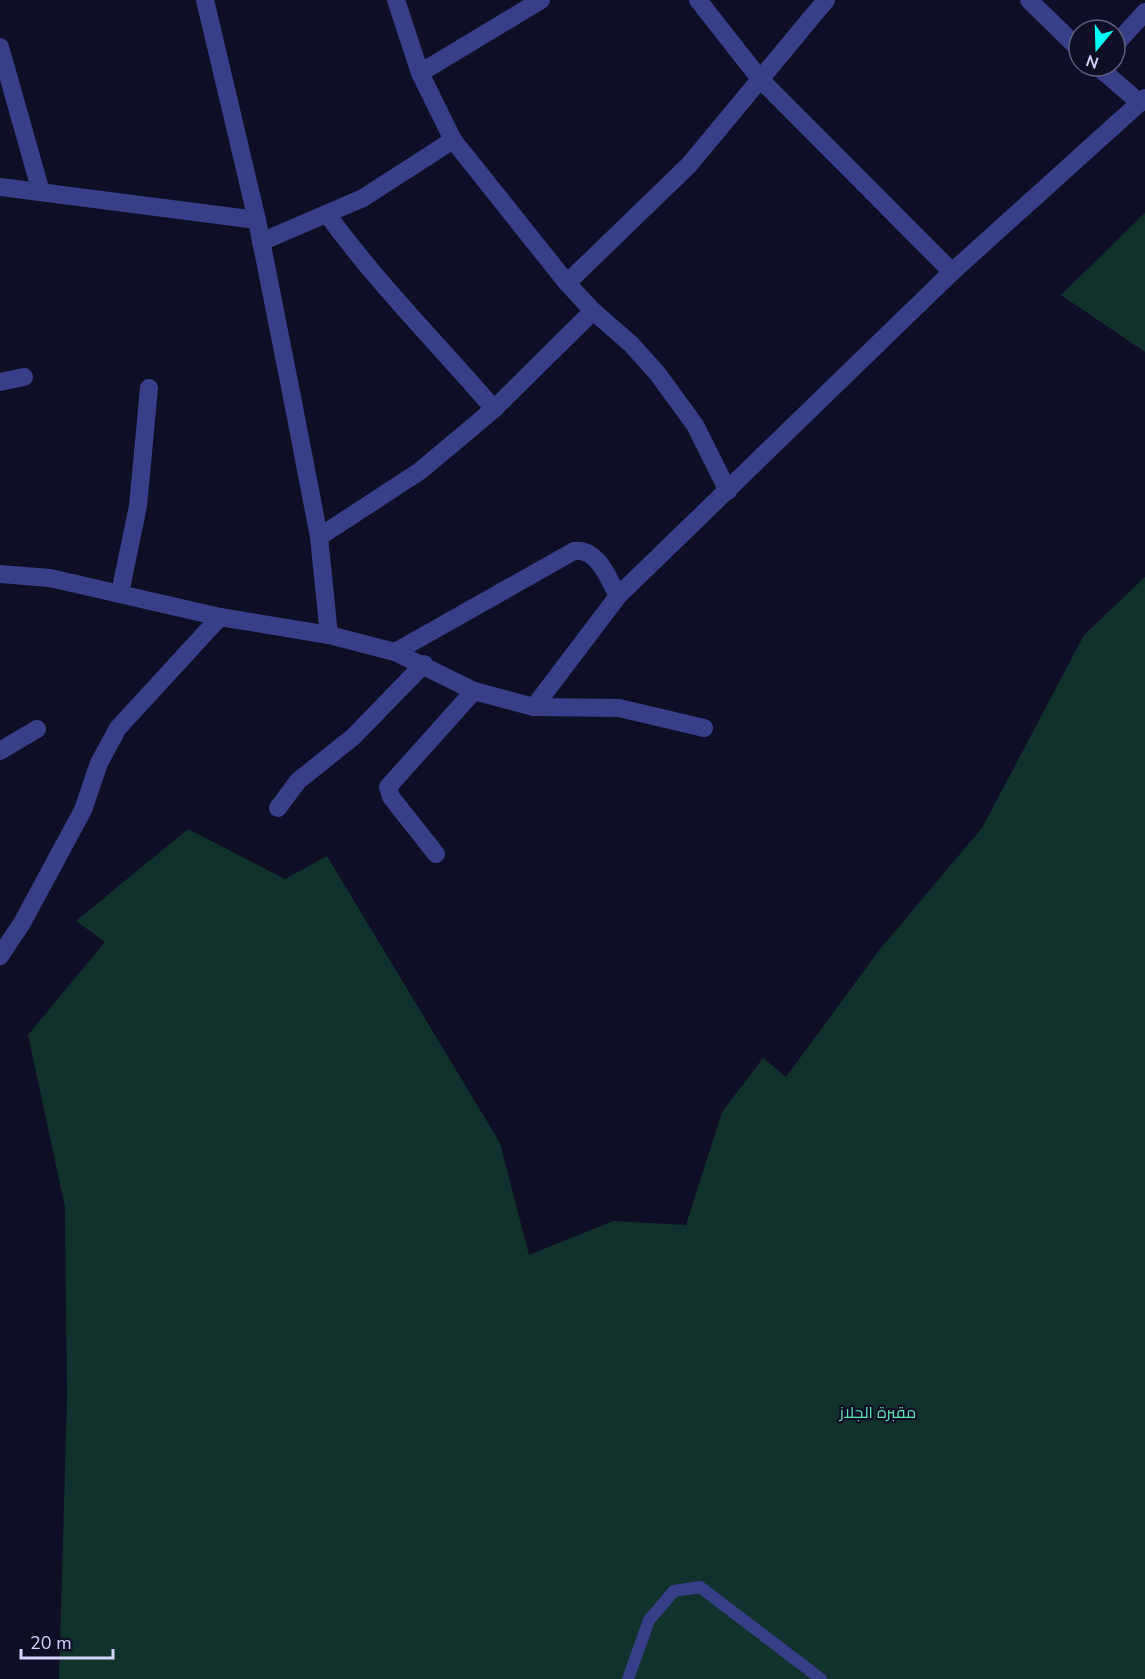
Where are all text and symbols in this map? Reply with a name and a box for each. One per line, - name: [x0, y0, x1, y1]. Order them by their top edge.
- north arrow: [1067, 18, 1127, 78]
- text: N: [1083, 49, 1102, 74]
- park label: مقبرة الجلاز: [839, 1402, 916, 1424]
- scale bar: [21, 1622, 112, 1660]
- text: 20 m: [30, 1631, 72, 1655]

